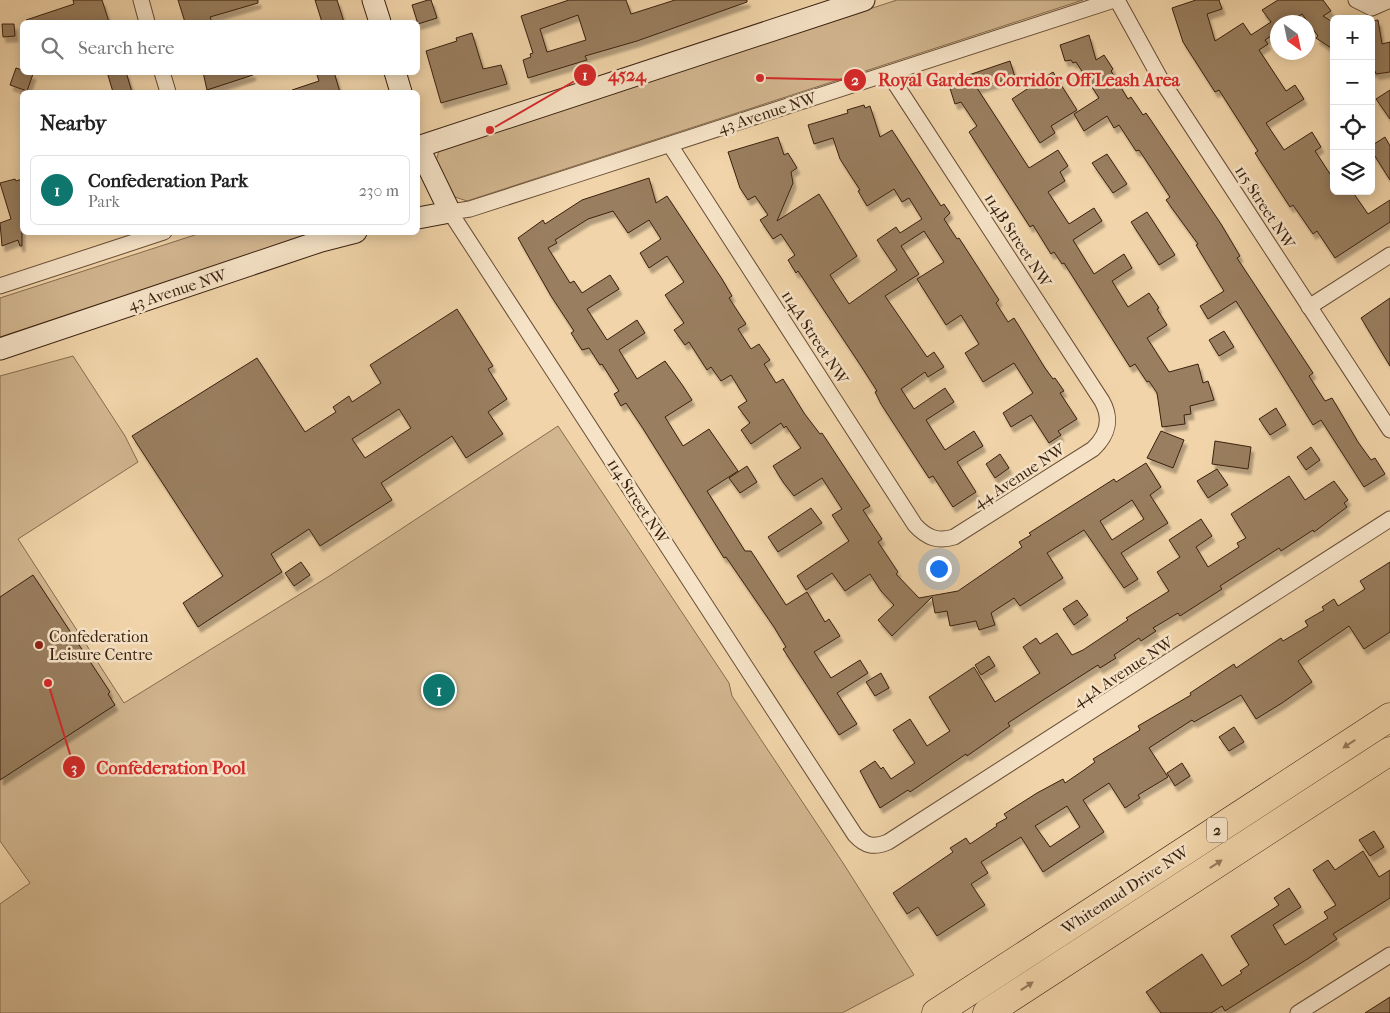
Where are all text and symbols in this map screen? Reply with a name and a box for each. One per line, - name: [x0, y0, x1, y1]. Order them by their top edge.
- north arrow: [1270, 15, 1315, 60]
- map controls: [1330, 15, 1375, 195]
- button: +: [1330, 15, 1375, 60]
- search box: [20, 20, 420, 75]
- icon: search: [38, 34, 66, 62]
- text: Search here: [78, 37, 174, 59]
- callout: 4524: [573, 58, 656, 91]
- button: −: [1330, 60, 1375, 105]
- callout: Royal Gardens Corridor Off Leash Area: [843, 63, 1190, 96]
- text: 4524: [607, 65, 647, 86]
- text: 1: [582, 66, 588, 84]
- text: Royal Gardens Corridor Off Leash Area: [878, 70, 1181, 91]
- text: 2: [851, 71, 859, 89]
- street label: 43 Avenue NW: [715, 88, 820, 138]
- button: locate: [1330, 105, 1375, 150]
- text: Nearby: [40, 111, 106, 135]
- button: layers: [1330, 150, 1375, 195]
- street label: 115 Street NW: [1231, 162, 1300, 253]
- text: Confederation Park: [88, 170, 248, 192]
- text: 1: [54, 181, 60, 200]
- text: 230 m: [359, 181, 399, 200]
- street label: 114B Street NW: [981, 189, 1056, 292]
- text: Park: [88, 192, 120, 211]
- street label: 43 Avenue NW: [125, 265, 230, 315]
- street label: 114A Street NW: [778, 286, 853, 389]
- street label: 44 Avenue NW: [970, 439, 1069, 513]
- street label: 114 Street NW: [603, 455, 673, 548]
- your location: [926, 556, 952, 582]
- place label: Confederation Leisure Centre: [49, 627, 153, 664]
- street label: 44A Avenue NW: [1069, 632, 1178, 711]
- marker: Confederation Leisure Centre: [33, 639, 45, 651]
- pin: 1: [423, 671, 455, 709]
- one-way arrow: [1342, 739, 1356, 748]
- callout: Confederation Pool: [61, 751, 255, 784]
- text: Confederation Pool: [96, 758, 247, 779]
- text: 3: [71, 759, 77, 777]
- road number: 2: [1207, 818, 1227, 842]
- street label: Whitemud Drive NW: [1057, 841, 1193, 939]
- one-way arrow: [1209, 859, 1223, 868]
- one-way arrow: [1021, 982, 1034, 991]

